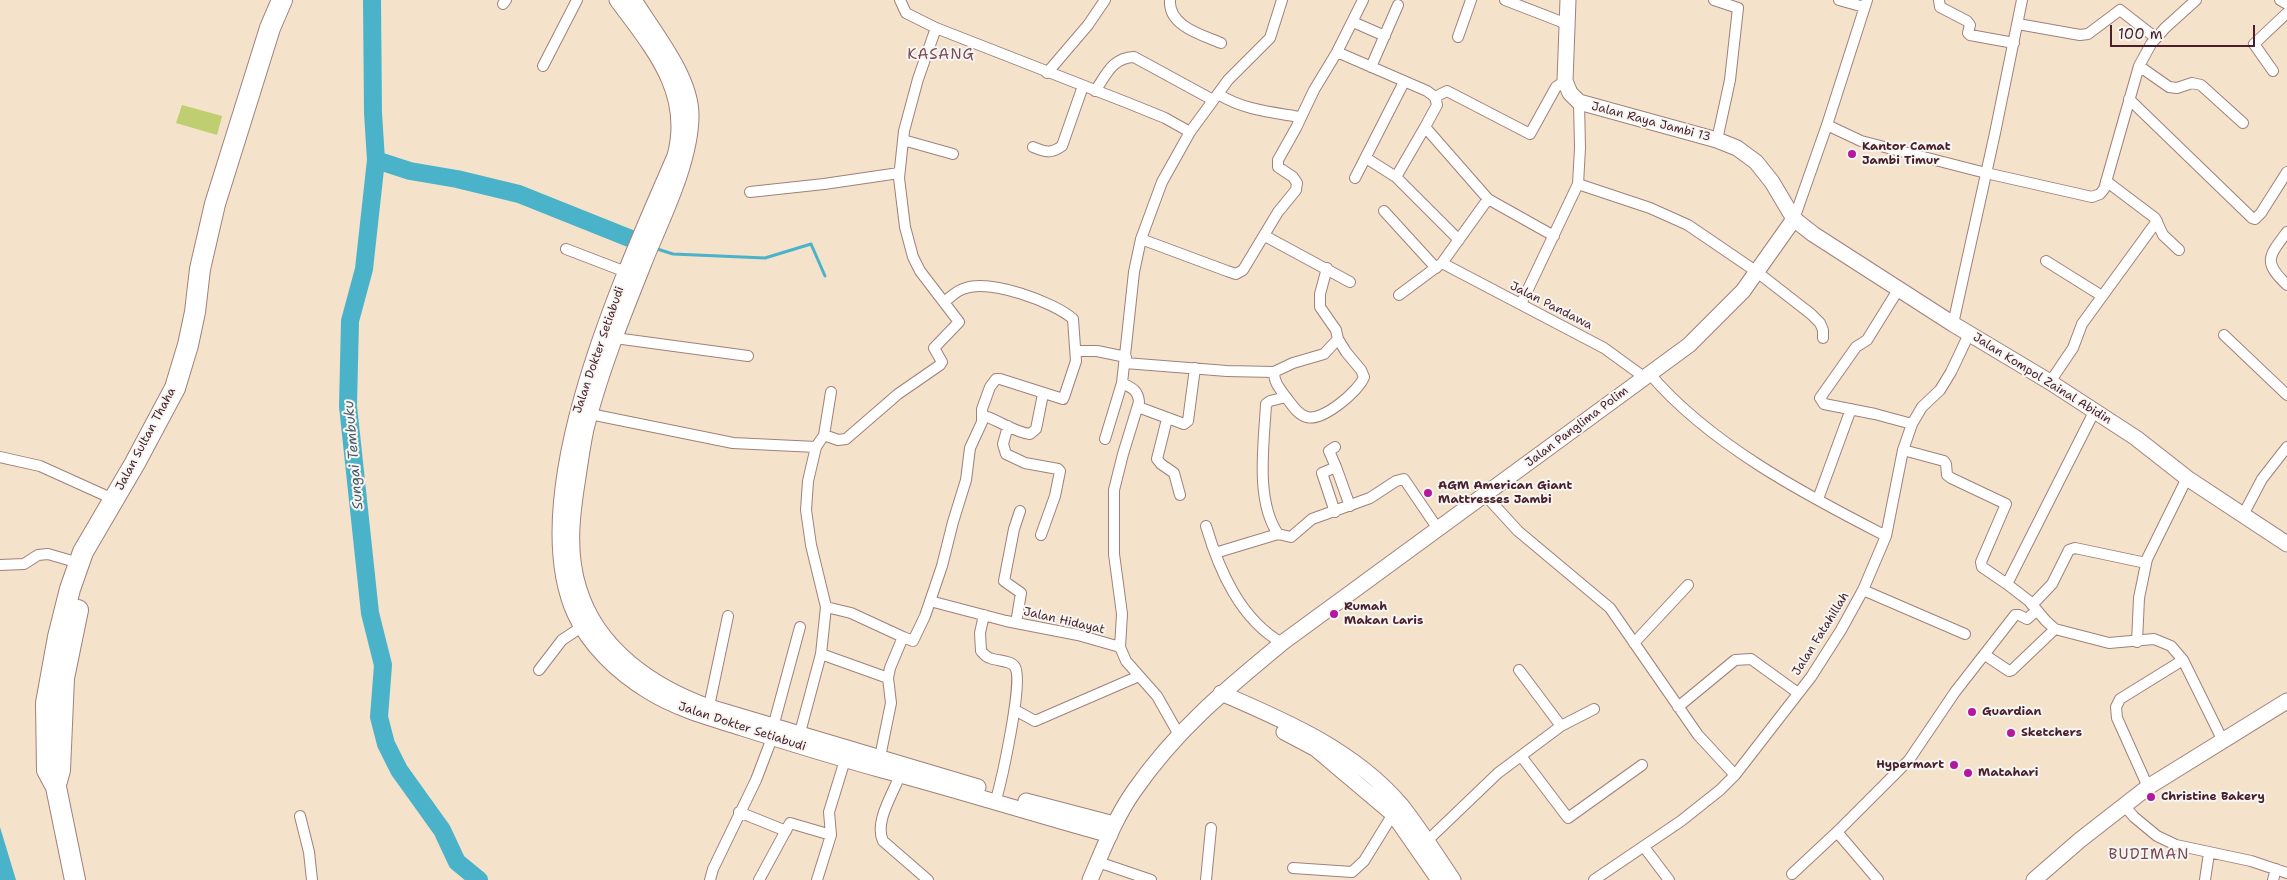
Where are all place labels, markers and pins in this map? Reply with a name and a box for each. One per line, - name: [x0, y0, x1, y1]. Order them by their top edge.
- place label: Kantor Camat Jambi Timur: [1862, 140, 1951, 168]
- marker: Kantor Camat Jambi Timur: [1846, 148, 1858, 160]
- place label: AGM American Giant Mattresses Jambi: [1438, 479, 1572, 507]
- marker: AGM American Giant Mattresses Jambi: [1422, 487, 1434, 499]
- place label: Rumah Makan Laris: [1344, 600, 1423, 628]
- marker: Rumah Makan Laris: [1328, 608, 1340, 620]
- place label: Guardian: [1982, 705, 2041, 719]
- marker: Guardian: [1966, 706, 1978, 718]
- place label: Sketchers: [2021, 726, 2082, 740]
- marker: Sketchers: [2005, 727, 2017, 739]
- place label: Hypermart: [1876, 758, 1944, 772]
- marker: Hypermart: [1948, 759, 1960, 771]
- place label: Matahari: [1978, 766, 2038, 780]
- marker: Matahari: [1962, 767, 1974, 779]
- place label: Christine Bakery: [2161, 790, 2265, 804]
- marker: Christine Bakery: [2145, 791, 2157, 803]

